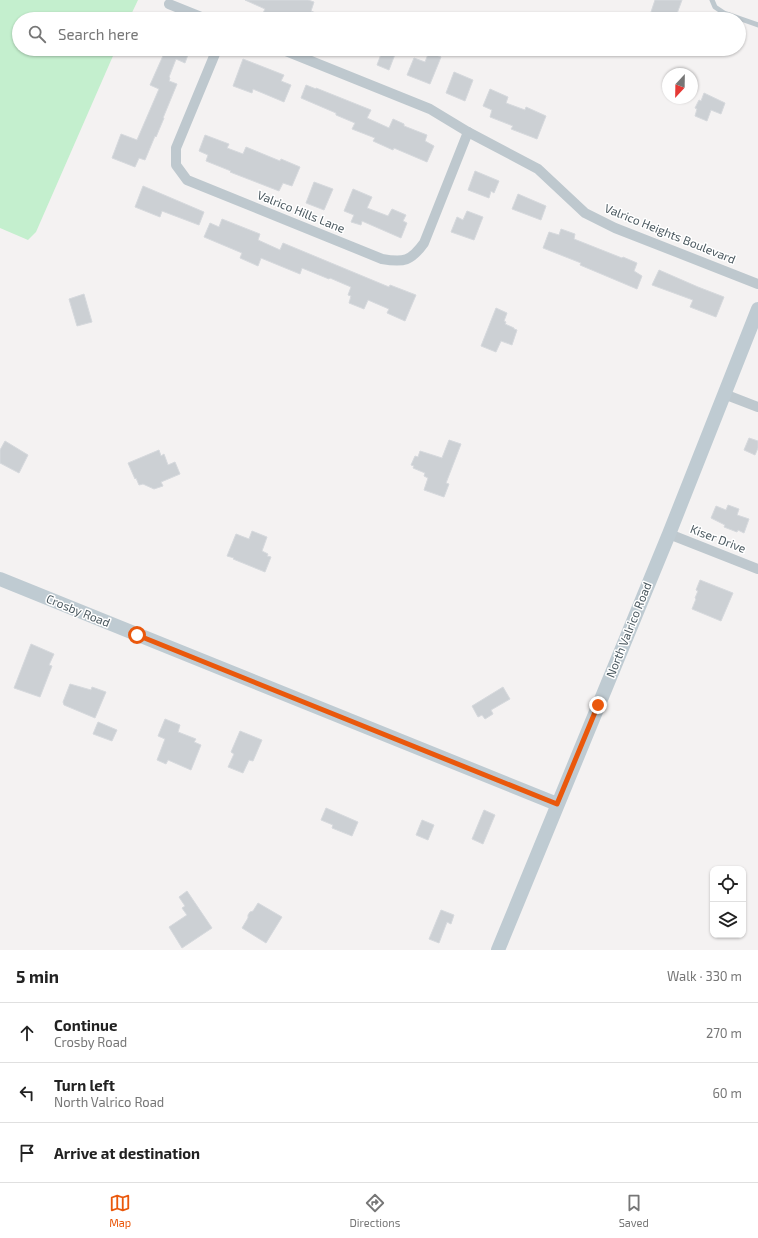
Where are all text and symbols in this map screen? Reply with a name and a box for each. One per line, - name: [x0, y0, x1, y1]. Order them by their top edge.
- search box: [12, 12, 746, 56]
- icon: search: [26, 23, 48, 45]
- text: Search here: [58, 25, 139, 43]
- north arrow: [662, 68, 698, 104]
- street label: Valrico Hills Lane: [256, 187, 347, 235]
- street label: Valrico Heights Boulevard: [603, 200, 738, 266]
- street label: Kiser Drive: [689, 521, 748, 555]
- street label: North Valrico Road: [603, 580, 654, 679]
- street label: Crosby Road: [44, 591, 112, 629]
- route start: [128, 626, 146, 644]
- route end: [589, 696, 607, 714]
- map controls: [710, 866, 746, 938]
- button: locate: [710, 866, 746, 902]
- button: layers: [710, 902, 746, 938]
- text: 5 min: [16, 966, 59, 986]
- text: Walk · 330 m: [667, 968, 742, 984]
- text: Continue: [54, 1016, 117, 1034]
- icon: ahead: [16, 1022, 38, 1044]
- text: 270 m: [706, 1025, 742, 1041]
- text: Crosby Road: [54, 1034, 127, 1050]
- text: Turn left: [54, 1076, 115, 1094]
- icon: left: [16, 1082, 38, 1104]
- text: 60 m: [712, 1085, 742, 1101]
- text: North Valrico Road: [54, 1094, 164, 1110]
- icon: arrive: [16, 1142, 38, 1164]
- text: Arrive at destination: [54, 1144, 200, 1162]
- tab: Map: [109, 1192, 131, 1229]
- tab: Directions: [350, 1192, 400, 1229]
- tab: Saved: [619, 1192, 649, 1229]

